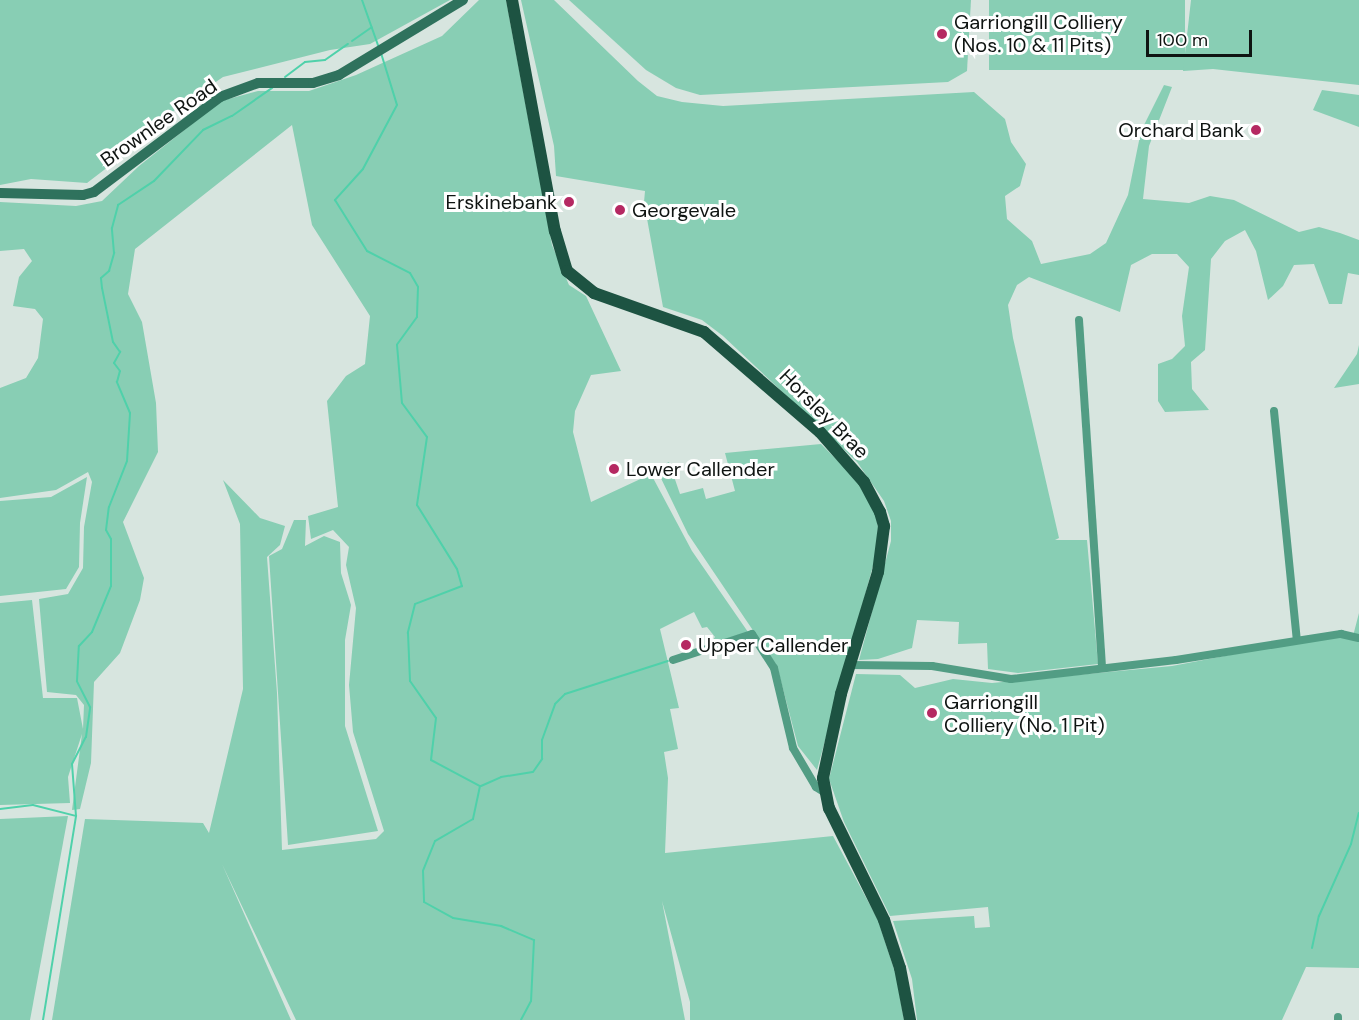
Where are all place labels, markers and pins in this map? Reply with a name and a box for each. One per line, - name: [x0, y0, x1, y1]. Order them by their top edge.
- place label: Garriongill Colliery (Nos. 10 & 11 Pits): [954, 11, 1123, 58]
- marker: Garriongill Colliery (Nos. 10 & 11 Pits): [935, 27, 949, 41]
- place label: Orchard Bank: [1118, 118, 1244, 142]
- marker: Orchard Bank: [1249, 123, 1263, 137]
- place label: Erskinebank: [446, 190, 557, 214]
- marker: Erskinebank: [562, 195, 576, 209]
- place label: Georgevale: [632, 198, 736, 222]
- marker: Georgevale: [613, 203, 627, 217]
- place label: Lower Callender: [626, 457, 775, 481]
- marker: Lower Callender: [607, 462, 621, 476]
- place label: Upper Callender: [698, 633, 848, 657]
- marker: Upper Callender: [679, 638, 693, 652]
- place label: Garriongill Colliery (No. 1 Pit): [944, 690, 1105, 737]
- marker: Garriongill Colliery (No. 1 Pit): [925, 706, 939, 720]

